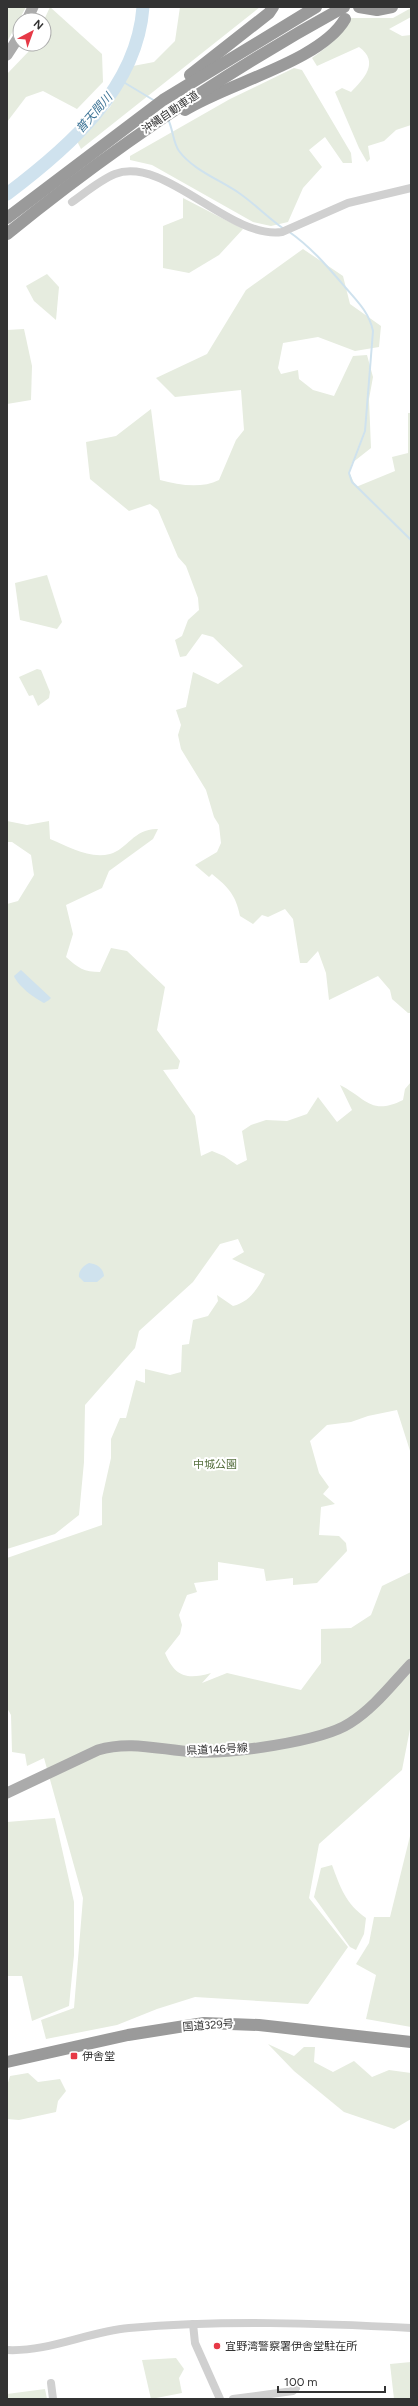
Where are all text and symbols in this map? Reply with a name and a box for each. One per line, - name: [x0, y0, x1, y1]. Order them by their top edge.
- north arrow: [12, 12, 52, 52]
- text: N: [31, 17, 46, 33]
- water label: 普天間川: [73, 89, 116, 136]
- street label: 沖縄自動車道: [139, 89, 201, 136]
- park label: 中城公園: [193, 1458, 237, 1471]
- street label: 県道146号線: [186, 1741, 248, 1758]
- street label: 国道329号: [182, 2017, 234, 2034]
- place label: 伊舎堂: [82, 2050, 115, 2063]
- marker: 伊舎堂: [69, 2051, 79, 2061]
- place label: 宜野湾警察署伊舎堂駐在所: [225, 2340, 358, 2353]
- marker: 宜野湾警察署伊舎堂駐在所: [212, 2341, 222, 2351]
- scale bar: [278, 2368, 385, 2394]
- text: 100 m: [284, 2375, 318, 2389]

